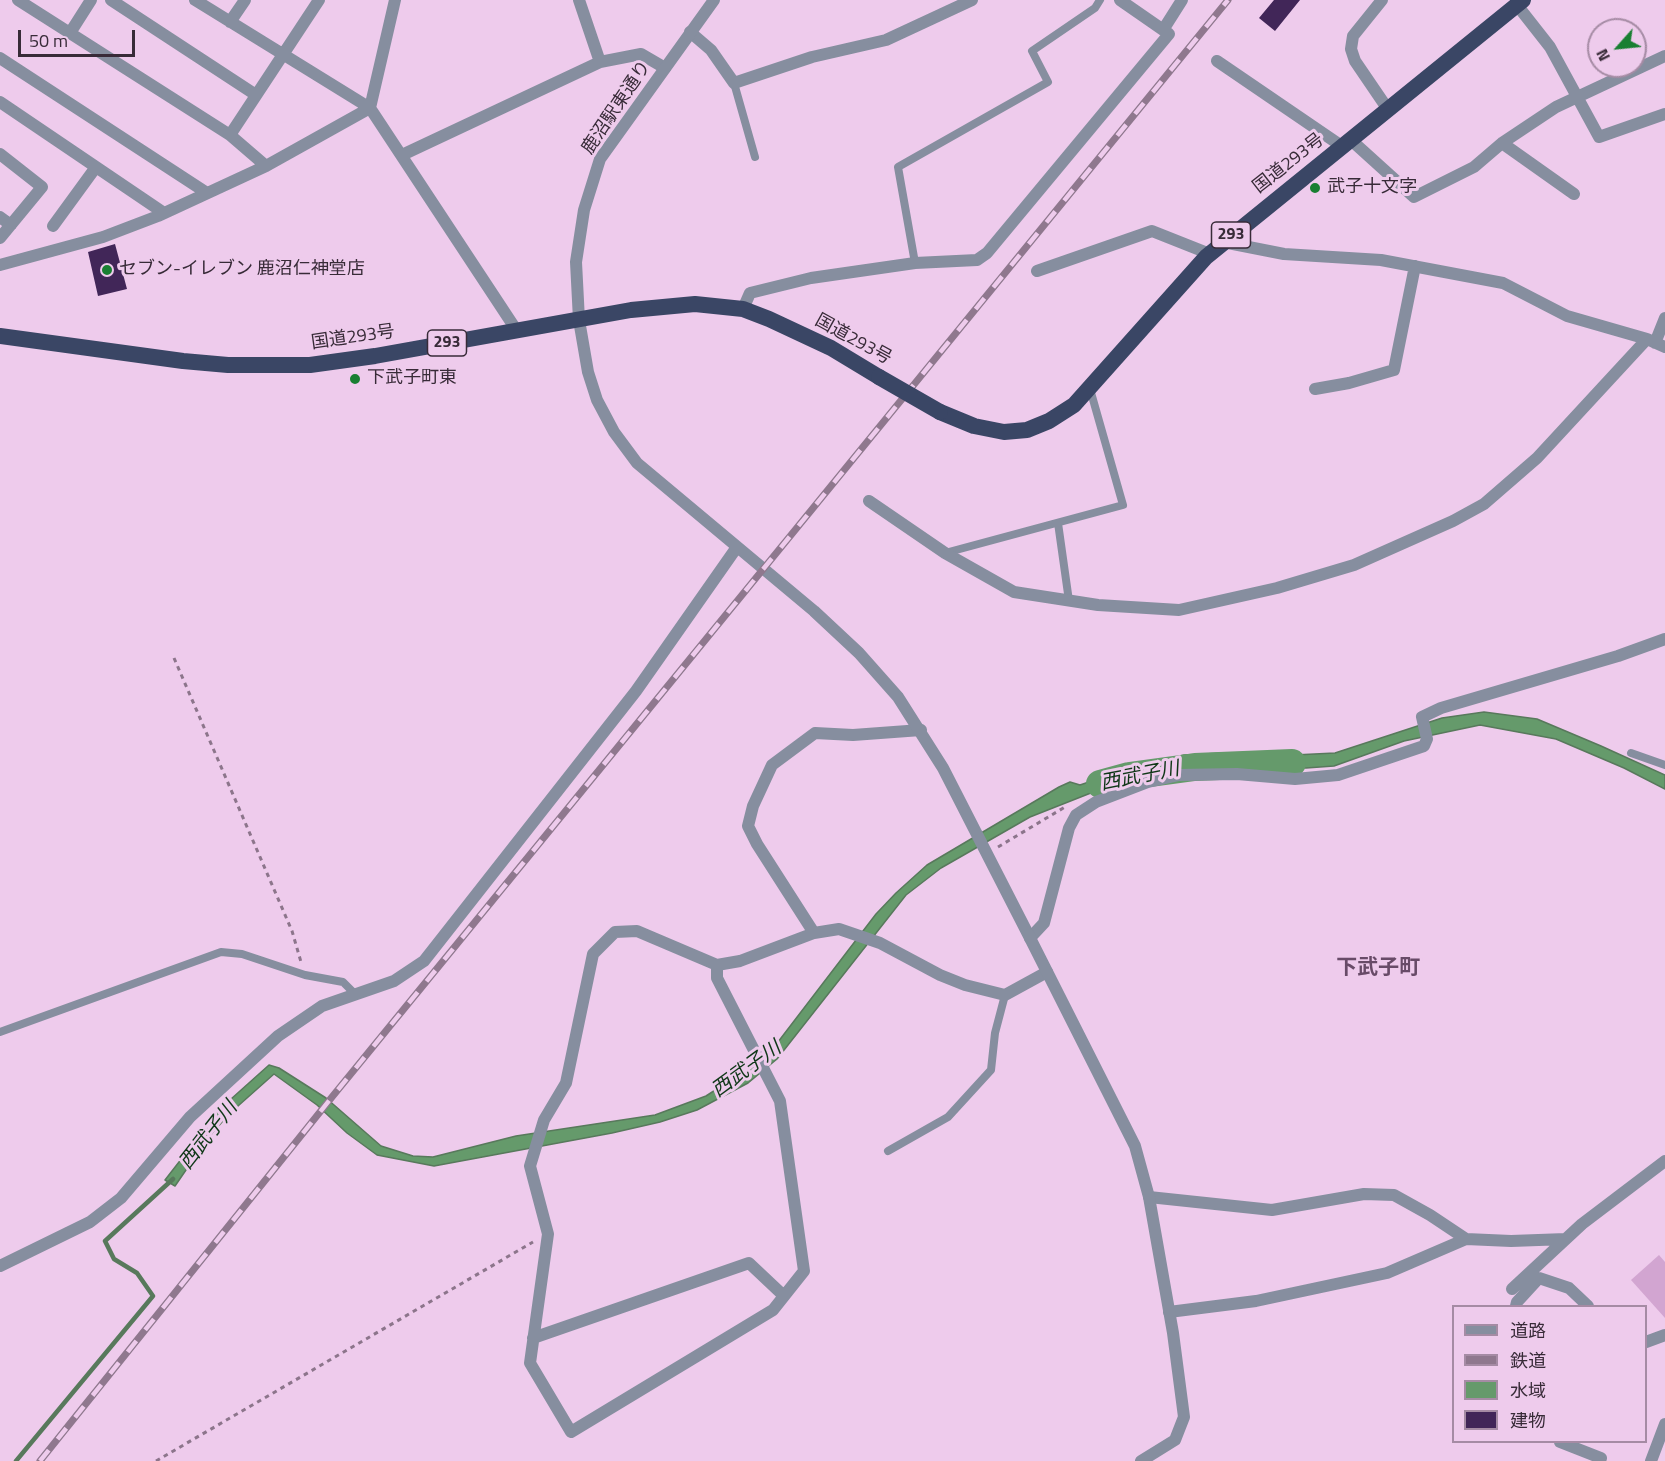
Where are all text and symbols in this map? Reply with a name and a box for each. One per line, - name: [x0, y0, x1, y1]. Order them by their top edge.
- scale bar: [21, 18, 138, 56]
- north arrow: [1587, 18, 1647, 78]
- text: 50 m: [29, 27, 68, 54]
- text: N: [1590, 45, 1616, 66]
- street label: 鹿沼駅東通り: [578, 57, 656, 159]
- street label: 国道293号: [1249, 130, 1329, 198]
- place label: 武子十文字: [1327, 177, 1417, 199]
- marker: 武子十文字: [1308, 181, 1322, 195]
- road number: 293: [1212, 222, 1250, 248]
- place label: セブン-イレブン 鹿沼仁神堂店: [119, 259, 365, 281]
- marker: セブン-イレブン 鹿沼仁神堂店: [100, 263, 114, 277]
- street label: 国道293号: [811, 310, 895, 370]
- street label: 国道293号: [310, 321, 396, 355]
- road number: 293: [428, 330, 466, 356]
- place label: 下武子町東: [367, 368, 457, 390]
- marker: 下武子町東: [348, 372, 362, 386]
- water label: 西武子川: [1098, 758, 1182, 796]
- district label: 下武子町: [1336, 956, 1420, 982]
- water label: 西武子川: [708, 1037, 786, 1103]
- water label: 西武子川: [175, 1097, 243, 1175]
- legend: [1452, 1305, 1647, 1443]
- text: 道路: [1510, 1317, 1546, 1344]
- text: 鉄道: [1510, 1347, 1546, 1374]
- text: 水域: [1510, 1377, 1546, 1404]
- text: 建物: [1510, 1407, 1546, 1434]

